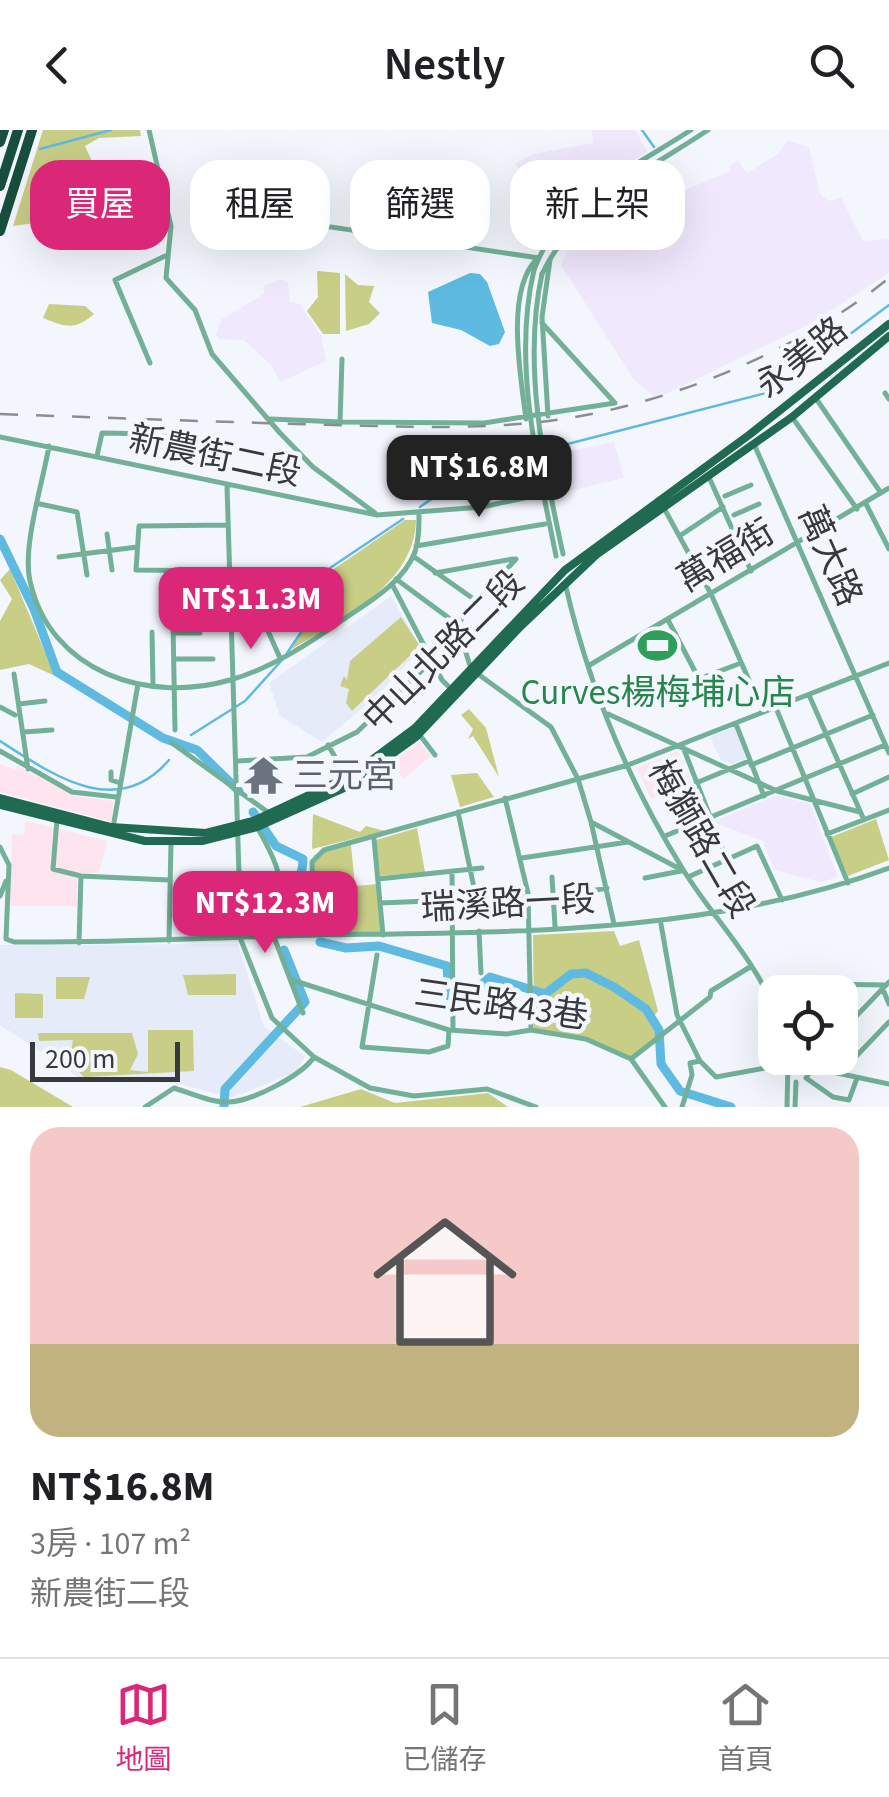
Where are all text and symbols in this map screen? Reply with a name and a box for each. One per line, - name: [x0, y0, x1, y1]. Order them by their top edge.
- text: Nestly: [384, 33, 505, 97]
- icon: back: [30, 38, 85, 93]
- icon: search: [804, 38, 859, 93]
- chip: 買屋: [30, 160, 170, 250]
- chip: 租屋: [190, 160, 330, 250]
- chip: 篩選: [350, 160, 490, 250]
- chip: 新上架: [510, 160, 685, 250]
- street label: 永美路: [745, 306, 859, 410]
- street label: 新農街二段: [124, 413, 306, 499]
- pin: NT$16.8M: [376, 435, 582, 520]
- text: NT$16.8M: [409, 444, 549, 490]
- street label: 萬大路: [786, 498, 874, 614]
- street label: 萬福街: [668, 508, 784, 604]
- street label: 中山北路二段: [352, 559, 536, 743]
- pin: NT$11.3M: [148, 567, 354, 652]
- text: NT$11.3M: [181, 576, 321, 622]
- sports icon: Curves楊梅埔心店: [637, 625, 679, 667]
- place label: Curves楊梅埔心店: [521, 668, 795, 718]
- place label: 三元宮: [293, 751, 398, 801]
- street label: 梅獅路二段: [636, 751, 766, 927]
- temple icon: 三元宮: [242, 755, 284, 797]
- pin: NT$12.3M: [162, 871, 368, 956]
- street label: 瑞溪路一段: [419, 874, 597, 934]
- text: NT$12.3M: [195, 880, 335, 926]
- street label: 三民路43巷: [411, 968, 591, 1042]
- map controls: [758, 975, 858, 1075]
- button: locate: [758, 975, 858, 1075]
- scale bar: [30, 1037, 180, 1081]
- text: 200 m: [45, 1039, 116, 1079]
- icon: home: [355, 1192, 535, 1372]
- text: NT$16.8M: [30, 1457, 215, 1517]
- text: 3房 · 107 m²: [30, 1521, 191, 1567]
- text: 新農街二段: [30, 1571, 190, 1617]
- tab: 地圖: [115, 1677, 172, 1780]
- tab: 已儲存: [402, 1677, 487, 1780]
- tab: 首頁: [717, 1677, 774, 1780]

